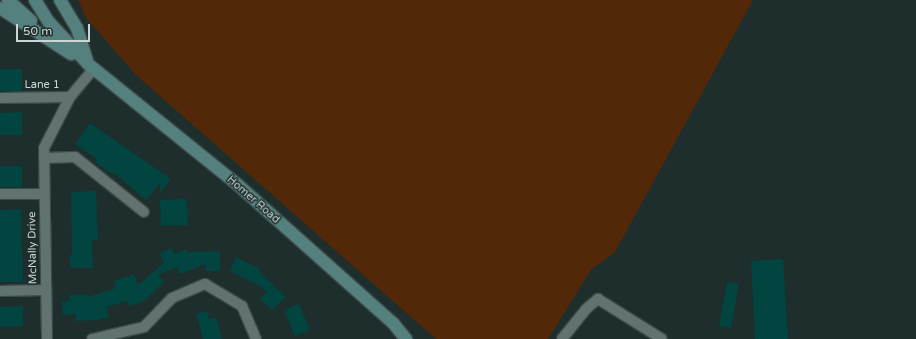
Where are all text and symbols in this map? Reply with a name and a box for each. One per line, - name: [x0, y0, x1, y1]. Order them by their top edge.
- scale bar: [18, 16, 92, 42]
- text: 50 m: [23, 24, 52, 38]
- street label: Lane 1: [24, 78, 60, 92]
- street label: Homer Road: [224, 173, 282, 227]
- street label: McNally Drive: [26, 212, 40, 284]

